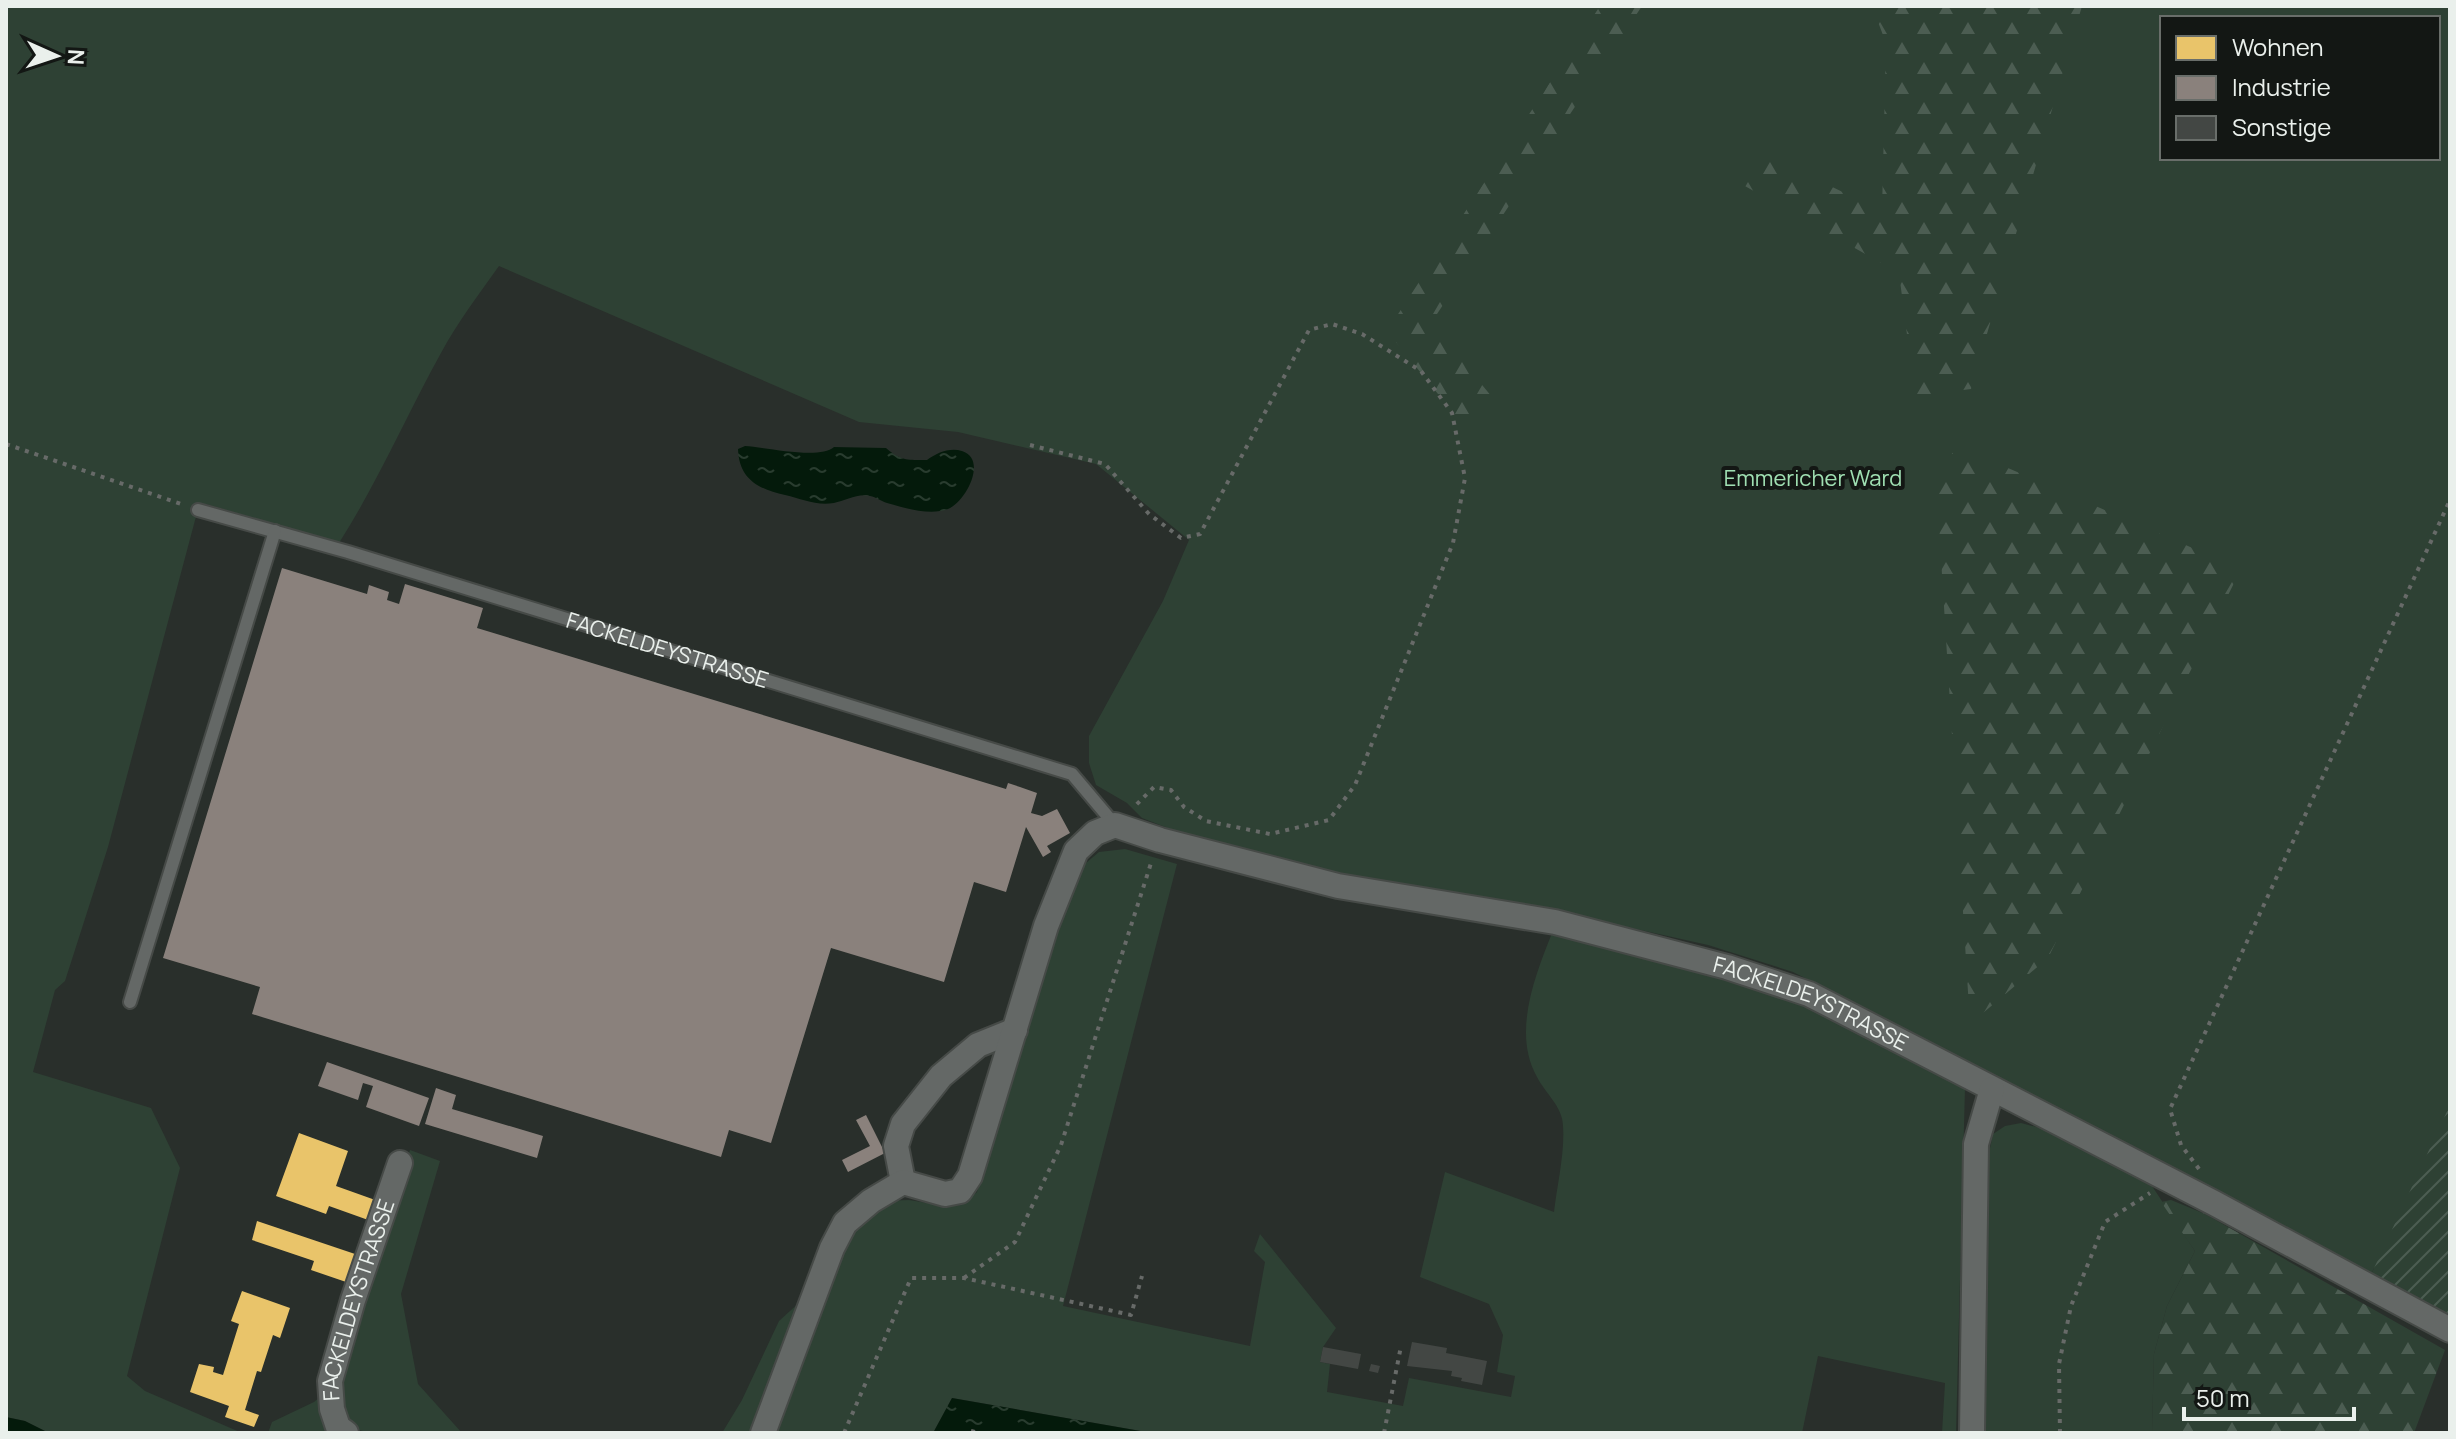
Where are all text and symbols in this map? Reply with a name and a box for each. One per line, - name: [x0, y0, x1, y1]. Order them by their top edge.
- north arrow: [16, 16, 96, 96]
- legend: [2160, 16, 2440, 160]
- text: Wohnen: [2232, 30, 2324, 63]
- text: N: [61, 48, 91, 66]
- text: Industrie: [2232, 70, 2331, 103]
- text: Sonstige: [2232, 110, 2331, 143]
- park label: Emmericher Ward: [1724, 463, 1902, 493]
- street label: FACKELDEYSTRASSE: [563, 605, 772, 695]
- street label: FACKELDEYSTRASSE: [1710, 949, 1914, 1058]
- street label: FACKELDEYSTRASSE: [315, 1195, 402, 1402]
- scale bar: [2184, 1371, 2354, 1421]
- text: 50 m: [2196, 1381, 2250, 1414]

